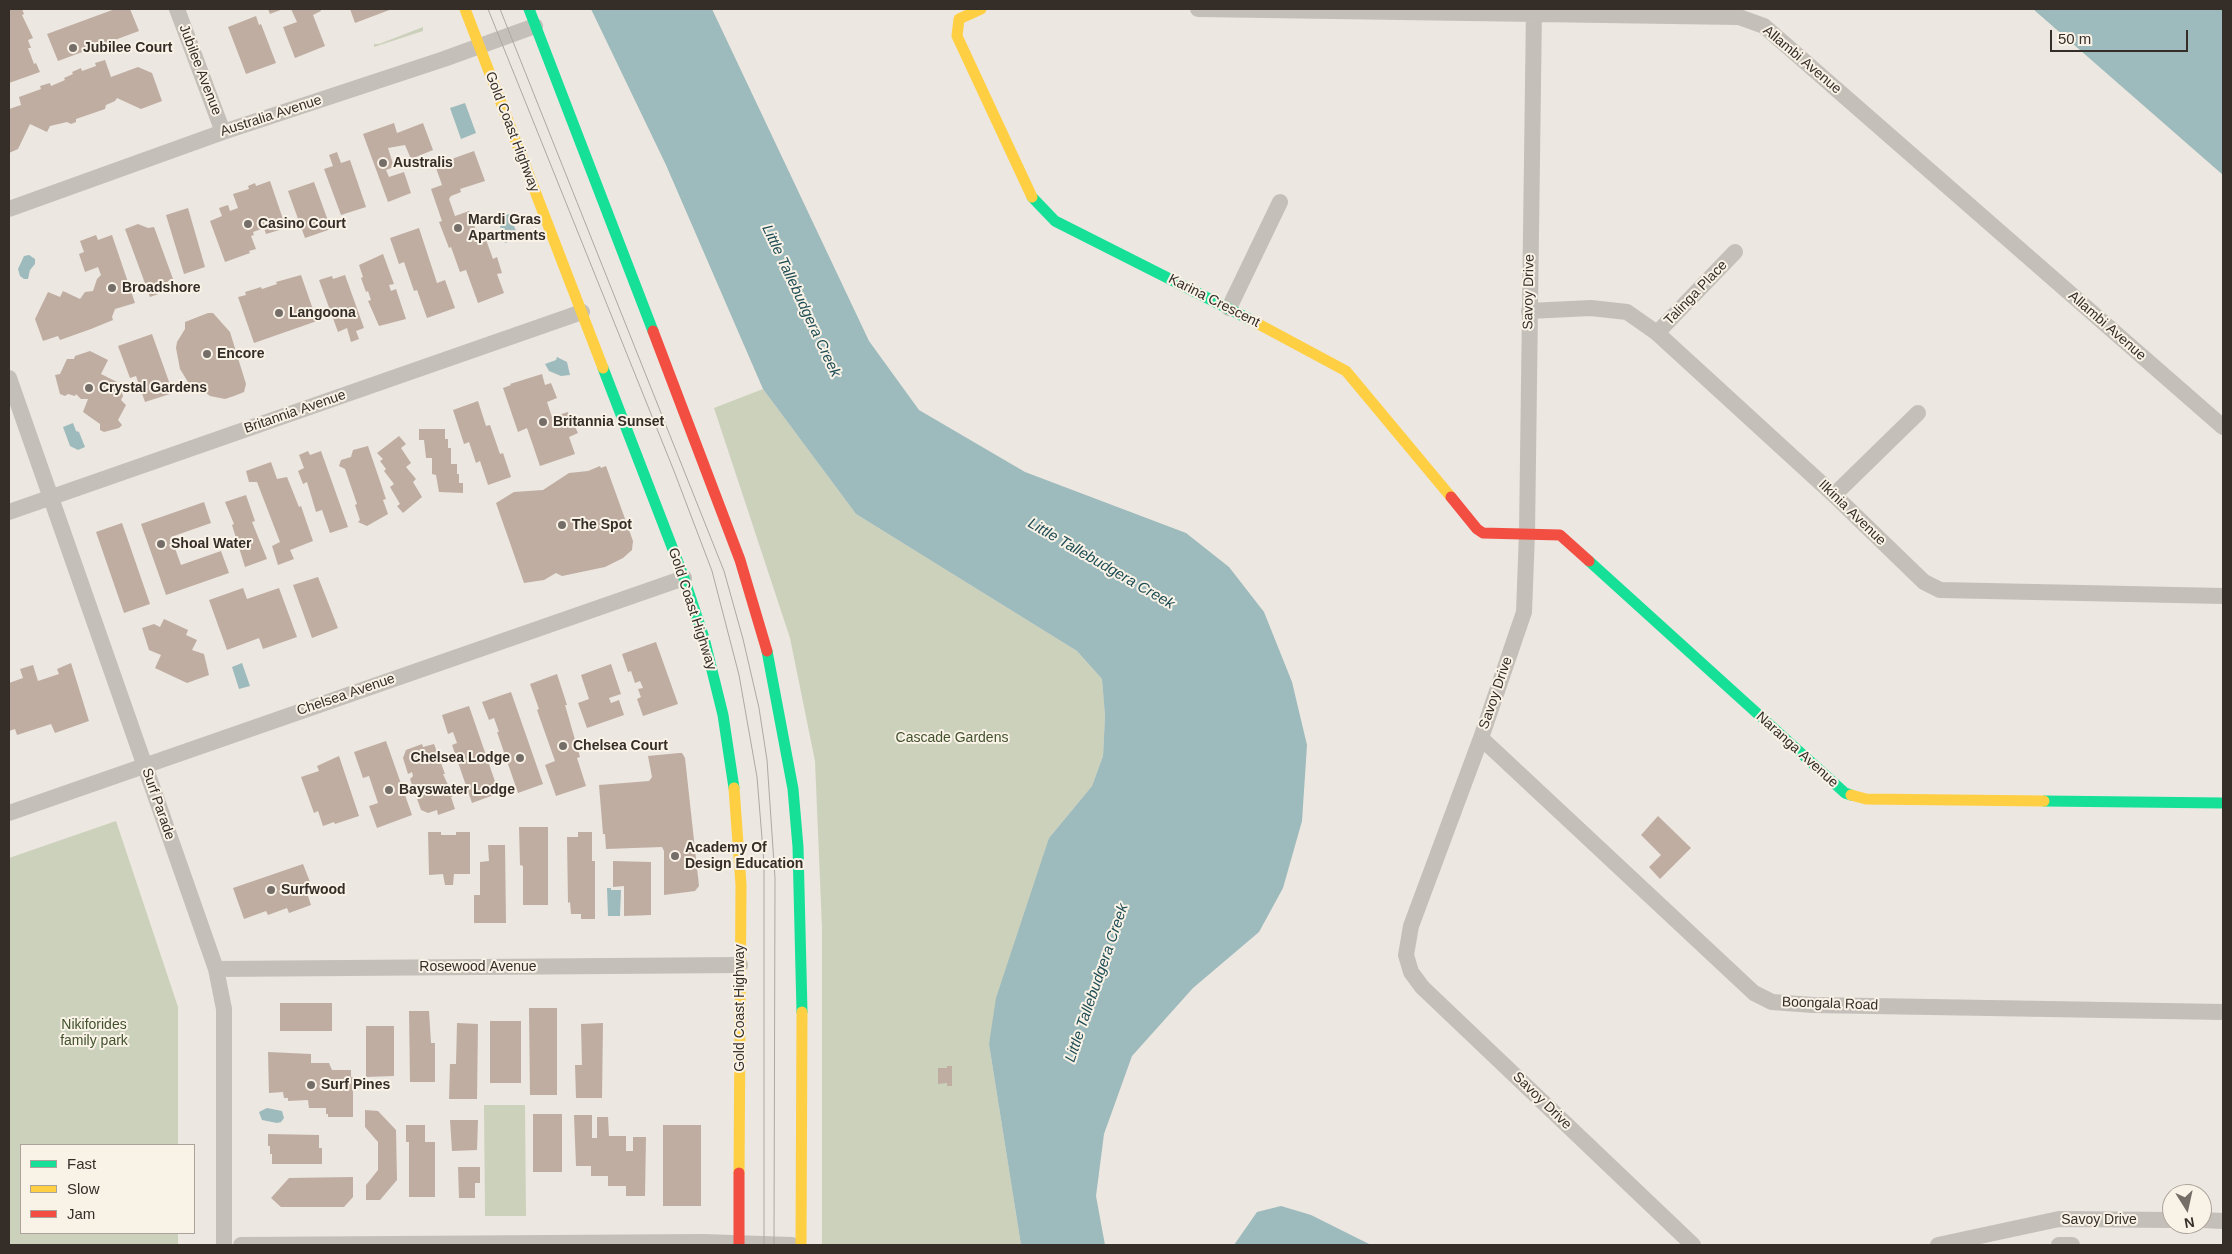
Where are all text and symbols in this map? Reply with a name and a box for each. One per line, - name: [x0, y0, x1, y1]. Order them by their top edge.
- scale bar: [2052, 20, 2190, 52]
- street label: Jubilee Avenue: [175, 22, 225, 118]
- street label: Allambi Avenue: [1759, 22, 1845, 98]
- text: 50 m: [2058, 30, 2091, 47]
- place label: Jubilee Court: [83, 40, 172, 56]
- marker: Jubilee Court: [67, 42, 79, 54]
- street label: Gold Coast Highway: [481, 69, 543, 195]
- street label: Australia Avenue: [218, 92, 324, 140]
- place label: Australis: [393, 155, 453, 171]
- marker: Australis: [377, 157, 389, 169]
- place label: Mardi Gras Apartments: [468, 212, 546, 244]
- place label: Casino Court: [258, 216, 346, 232]
- marker: Casino Court: [242, 218, 254, 230]
- marker: Mardi Gras Apartments: [452, 222, 464, 234]
- water label: Little Tallebudgera Creek: [758, 222, 844, 380]
- street label: Savoy Drive: [1520, 254, 1538, 330]
- street label: Talinga Place: [1661, 257, 1731, 329]
- street label: Karina Crescent: [1165, 271, 1263, 331]
- place label: Broadshore: [122, 280, 201, 296]
- marker: Broadshore: [106, 282, 118, 294]
- street label: Allambi Avenue: [2065, 288, 2149, 364]
- place label: Langoona: [289, 305, 356, 321]
- marker: Langoona: [273, 307, 285, 319]
- place label: Encore: [217, 346, 264, 362]
- marker: Encore: [201, 348, 213, 360]
- place label: Crystal Gardens: [99, 380, 207, 396]
- marker: Crystal Gardens: [83, 382, 95, 394]
- street label: Britannia Avenue: [242, 387, 348, 437]
- place label: Britannia Sunset: [553, 414, 664, 430]
- marker: Britannia Sunset: [537, 416, 549, 428]
- street label: Ilkinia Avenue: [1815, 477, 1889, 549]
- water label: Little Tallebudgera Creek: [1025, 515, 1177, 613]
- place label: The Spot: [572, 517, 632, 533]
- marker: The Spot: [556, 519, 568, 531]
- place label: Shoal Water: [171, 536, 251, 552]
- marker: Shoal Water: [155, 538, 167, 550]
- street label: Gold Coast Highway: [664, 546, 720, 672]
- street label: Savoy Drive: [1476, 655, 1516, 731]
- street label: Chelsea Avenue: [295, 670, 397, 720]
- street label: Naranga Avenue: [1752, 709, 1842, 791]
- park label: Cascade Gardens: [896, 730, 1008, 746]
- place label: Chelsea Court: [573, 738, 668, 754]
- marker: Chelsea Court: [557, 740, 569, 752]
- place label: Chelsea Lodge: [410, 750, 510, 766]
- marker: Chelsea Lodge: [514, 752, 526, 764]
- street label: Surf Parade: [138, 766, 178, 842]
- place label: Bayswater Lodge: [399, 782, 515, 798]
- marker: Bayswater Lodge: [383, 784, 395, 796]
- place label: Academy Of Design Education: [685, 840, 803, 872]
- marker: Academy Of Design Education: [669, 850, 681, 862]
- place label: Surfwood: [281, 882, 346, 898]
- marker: Surfwood: [265, 884, 277, 896]
- water label: Little Tallebudgera Creek: [1061, 901, 1133, 1065]
- street label: Gold Coast Highway: [732, 944, 748, 1072]
- street label: Rosewood Avenue: [419, 959, 537, 975]
- street label: Boongala Road: [1781, 994, 1879, 1014]
- park label: Nikiforides family park: [60, 1017, 128, 1050]
- street label: Savoy Drive: [1509, 1069, 1575, 1133]
- place label: Surf Pines: [321, 1077, 390, 1093]
- marker: Surf Pines: [305, 1079, 317, 1091]
- legend: [20, 1144, 195, 1234]
- text: Fast: [67, 1155, 96, 1172]
- text: Slow: [67, 1180, 100, 1197]
- north arrow: [2162, 1184, 2212, 1234]
- text: Jam: [67, 1205, 95, 1222]
- street label: Savoy Drive: [2061, 1212, 2137, 1228]
- text: N: [2183, 1214, 2196, 1232]

